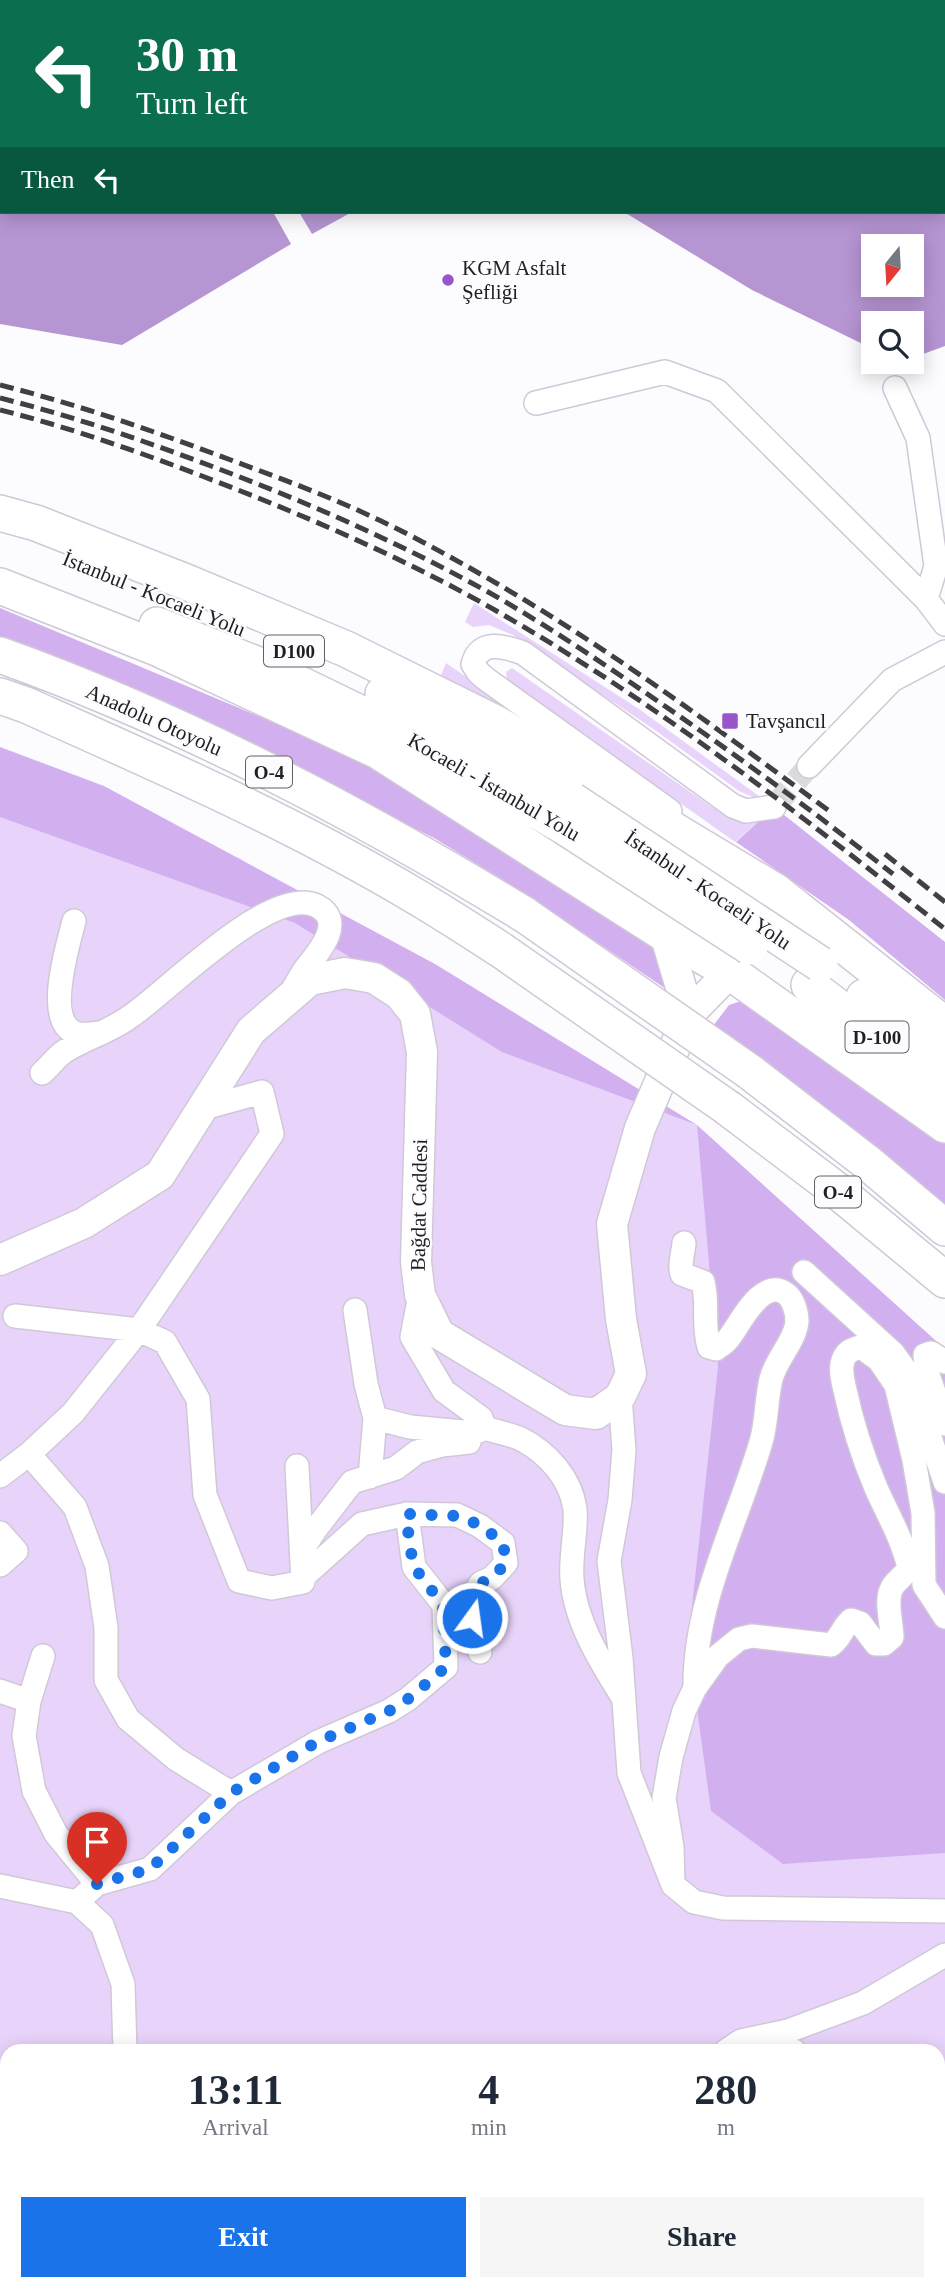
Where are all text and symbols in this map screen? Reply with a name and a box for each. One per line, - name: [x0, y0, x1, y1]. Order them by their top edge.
- text: 30 m: [136, 27, 238, 82]
- icon: left: [21, 28, 112, 119]
- text: Turn left: [136, 85, 248, 121]
- icon: left: [88, 161, 126, 199]
- text: Then: [21, 165, 74, 194]
- north arrow: [861, 234, 924, 298]
- map controls: [861, 234, 924, 374]
- place label: KGM Asfalt Şefliği: [462, 256, 567, 304]
- marker: KGM Asfalt Şefliği: [440, 272, 456, 288]
- button: search: [861, 311, 924, 374]
- street label: İstanbul - Kocaeli Yolu: [59, 546, 249, 642]
- road number: D100: [264, 636, 324, 666]
- street label: Anadolu Otoyolu: [82, 679, 226, 761]
- place label: Tavşancıl: [746, 709, 826, 733]
- marker: Tavşancıl: [720, 711, 740, 731]
- street label: Kocaeli - İstanbul Yolu: [404, 728, 585, 846]
- road number: O-4: [246, 757, 292, 788]
- street label: İstanbul - Kocaeli Yolu: [621, 826, 796, 955]
- road number: D-100: [846, 1021, 908, 1052]
- street label: Bağdat Caddesi: [406, 1138, 432, 1271]
- road number: O-4: [815, 1176, 861, 1208]
- position arrow: [435, 1581, 509, 1655]
- pin: [67, 1812, 127, 1884]
- icon: arrive: [78, 1823, 116, 1861]
- text: 13:11: [188, 2067, 283, 2113]
- text: 4: [478, 2067, 499, 2113]
- text: 280: [694, 2067, 757, 2113]
- text: Arrival: [202, 2115, 269, 2140]
- text: min: [471, 2115, 507, 2140]
- text: m: [717, 2115, 735, 2140]
- button: Exit: [21, 2197, 466, 2277]
- button: Share: [480, 2197, 924, 2277]

